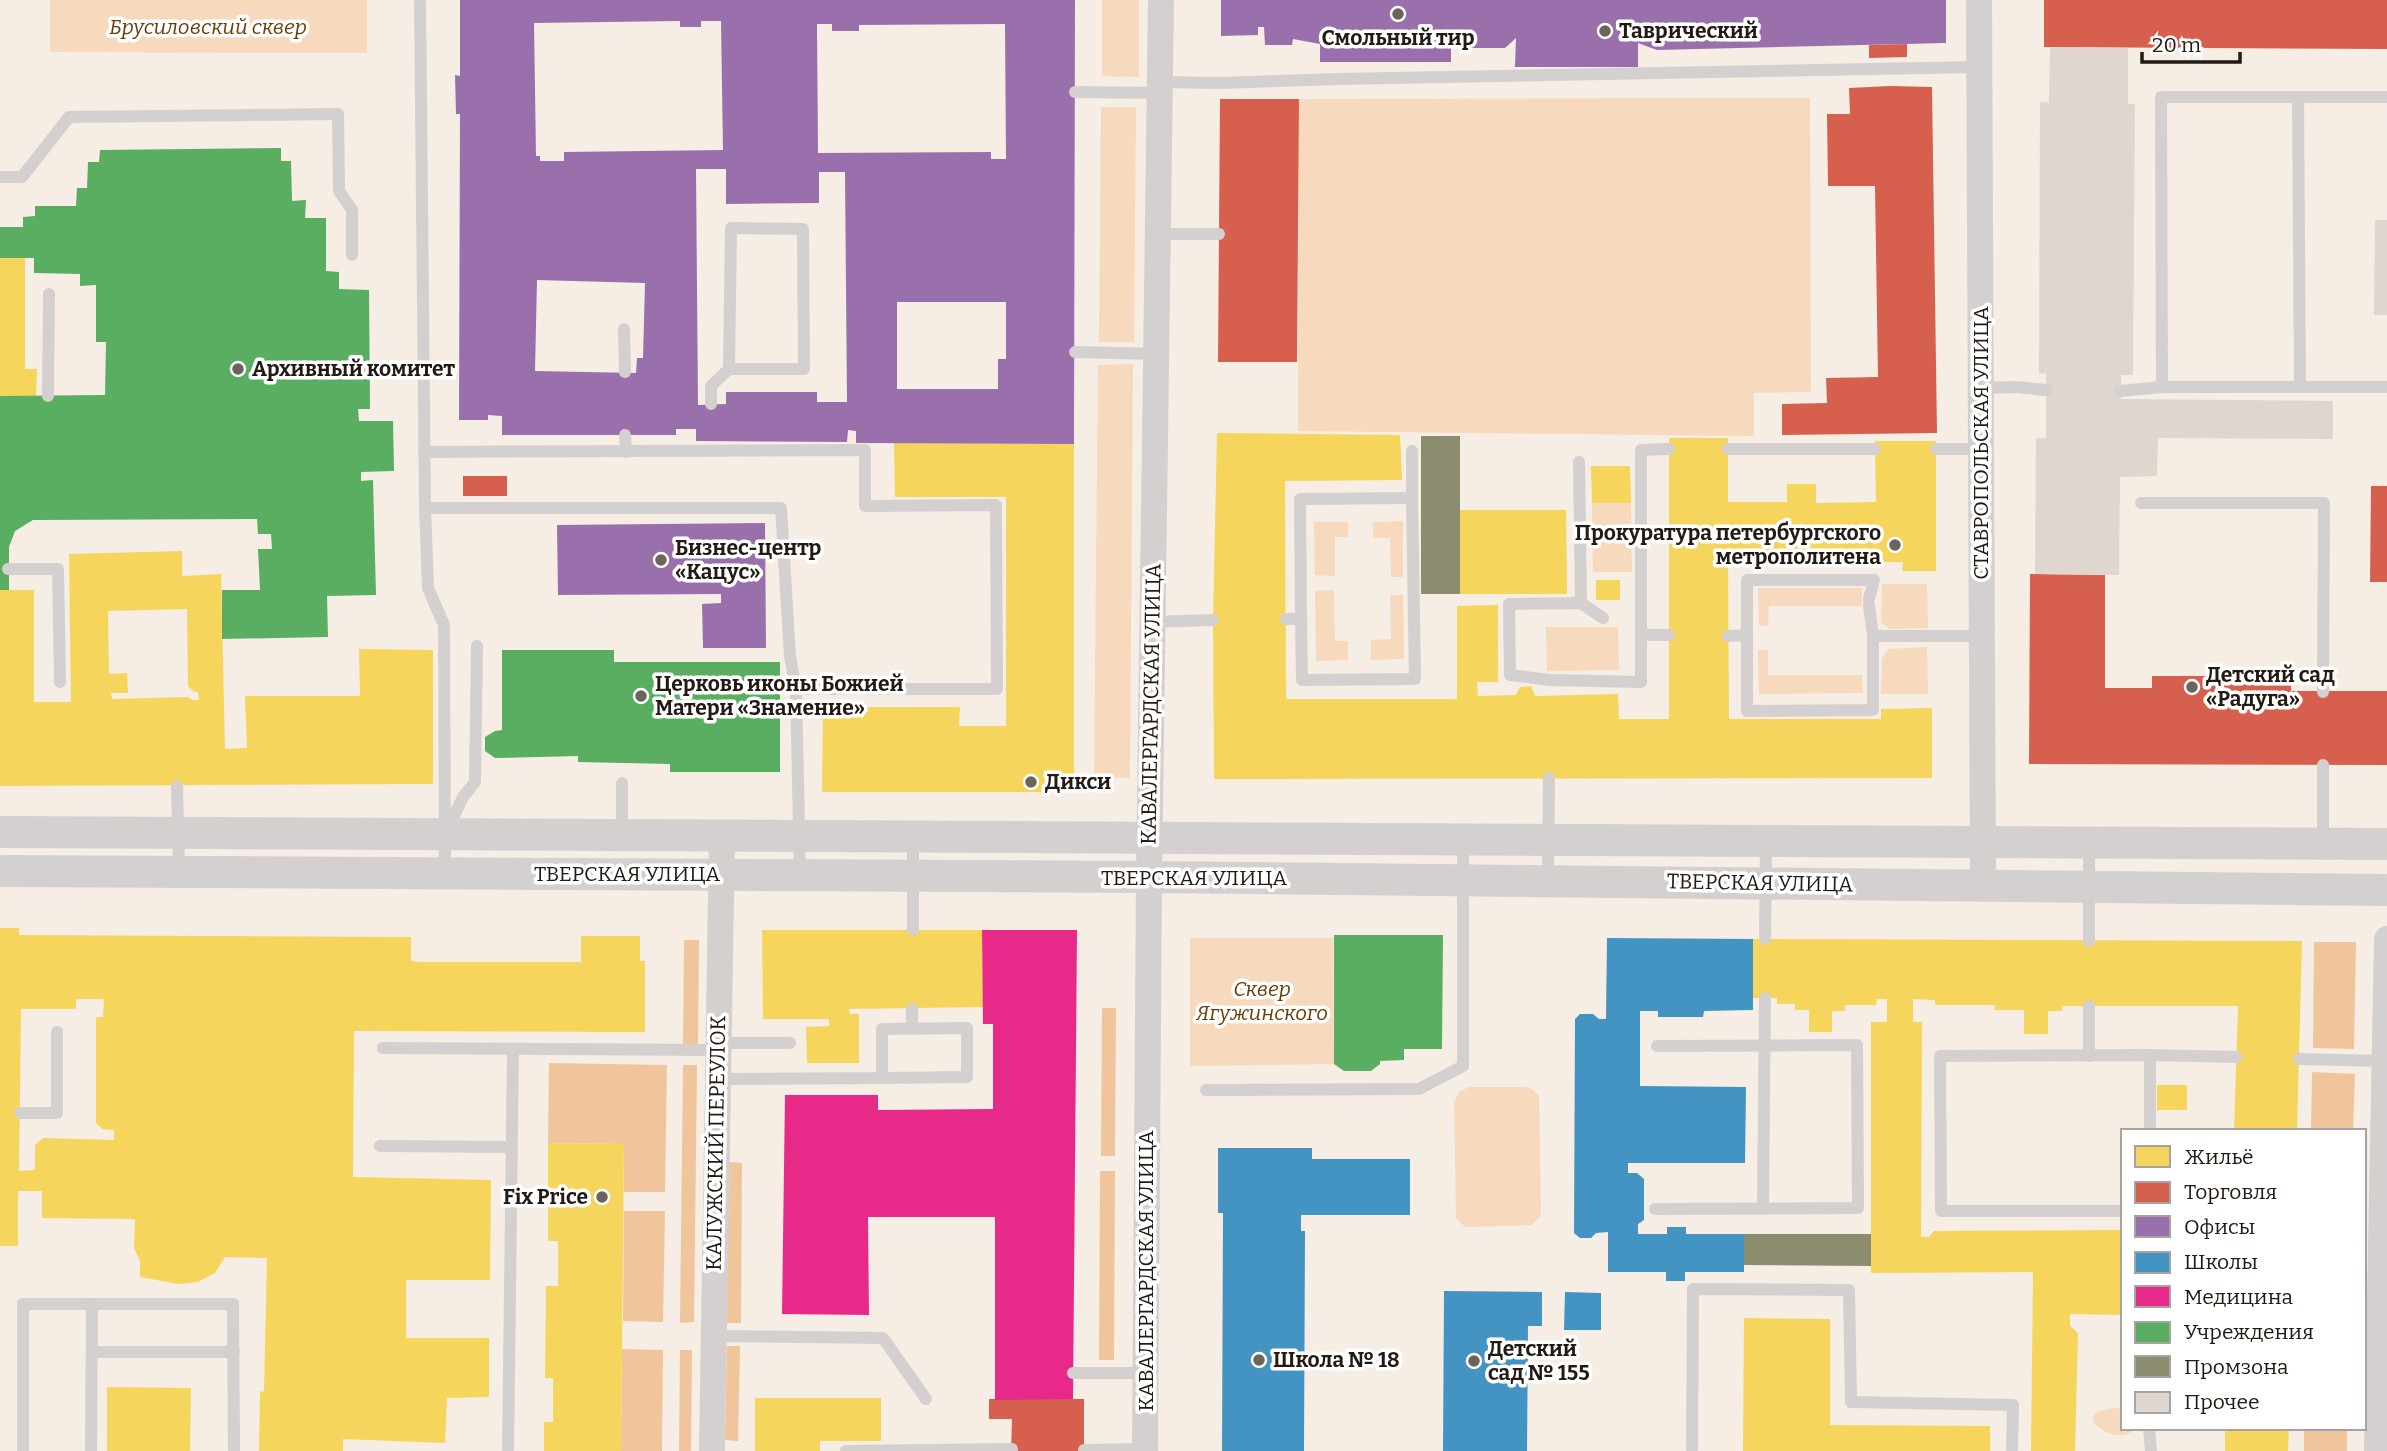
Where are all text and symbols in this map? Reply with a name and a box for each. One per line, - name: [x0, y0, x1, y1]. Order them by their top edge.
- marker: Смольный тир: [1390, 6, 1406, 22]
- park label: Брусиловский сквер: [109, 14, 307, 40]
- place label: Таврический: [1619, 18, 1758, 44]
- scale bar: [2142, 21, 2240, 65]
- marker: Таврический: [1597, 23, 1613, 39]
- place label: Смольный тир: [1322, 25, 1475, 51]
- text: 20 m: [2152, 32, 2201, 58]
- street label: СТАВРОПОЛЬСКАЯ УЛИЦА: [1968, 306, 1994, 580]
- place label: Архивный комитет: [252, 356, 455, 382]
- marker: Архивный комитет: [230, 361, 246, 377]
- place label: Прокуратура петербургского метрополитена: [1575, 520, 1881, 570]
- place label: Бизнес-центр «Кацус»: [675, 535, 822, 585]
- marker: Прокуратура петербургского метрополитена: [1887, 537, 1903, 553]
- marker: Бизнес-центр «Кацус»: [653, 552, 669, 568]
- street label: КАВАЛЕРГАРДСКАЯ УЛИЦА: [1136, 563, 1166, 845]
- place label: Детский сад «Радуга»: [2206, 662, 2335, 712]
- place label: Церковь иконы Божией Матери «Знамение»: [655, 671, 904, 721]
- marker: Детский сад «Радуга»: [2184, 679, 2200, 695]
- marker: Церковь иконы Божией Матери «Знамение»: [633, 688, 649, 704]
- place label: Дикси: [1045, 769, 1111, 795]
- marker: Дикси: [1023, 774, 1039, 790]
- street label: ТВЕРСКАЯ УЛИЦА: [534, 861, 720, 887]
- street label: ТВЕРСКАЯ УЛИЦА: [1101, 865, 1287, 891]
- street label: ТВЕРСКАЯ УЛИЦА: [1667, 868, 1853, 898]
- park label: Сквер Ягужинского: [1195, 976, 1328, 1026]
- street label: КАЛУЖСКИЙ ПЕРЕУЛОК: [701, 1015, 731, 1271]
- legend: [2121, 1129, 2366, 1430]
- street label: КАВАЛЕРГАРДСКАЯ УЛИЦА: [1133, 1130, 1159, 1412]
- text: Жильё: [2184, 1144, 2253, 1170]
- text: Торговля: [2184, 1179, 2277, 1205]
- place label: Fix Price: [503, 1184, 588, 1210]
- marker: Fix Price: [594, 1189, 610, 1205]
- text: Офисы: [2184, 1214, 2255, 1240]
- text: Школы: [2184, 1249, 2258, 1275]
- text: Медицина: [2184, 1284, 2294, 1310]
- text: Учреждения: [2184, 1319, 2314, 1345]
- place label: Детский сад № 155: [1488, 1336, 1590, 1386]
- place label: Школа № 18: [1273, 1347, 1400, 1373]
- marker: Школа № 18: [1251, 1352, 1267, 1368]
- marker: Детский сад № 155: [1466, 1353, 1482, 1369]
- text: Промзона: [2184, 1354, 2289, 1380]
- text: Прочее: [2184, 1389, 2260, 1415]

